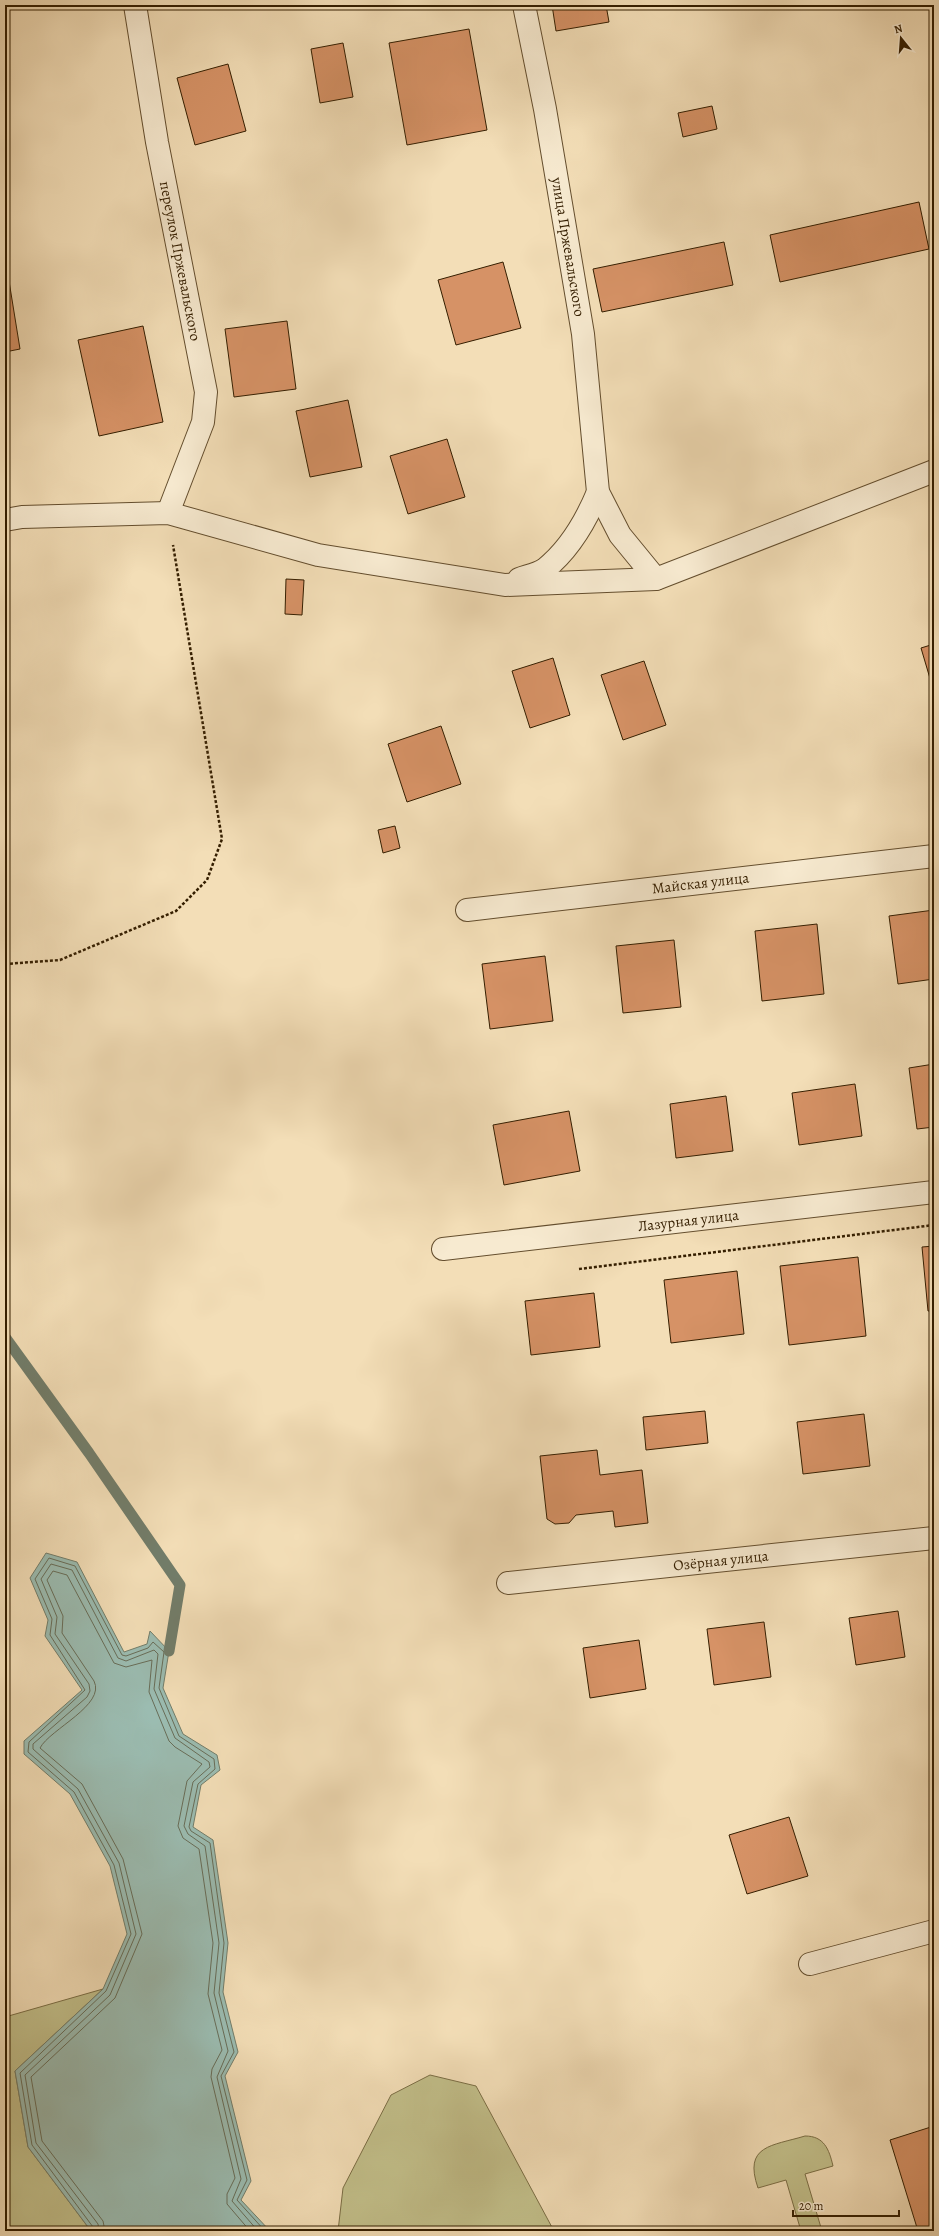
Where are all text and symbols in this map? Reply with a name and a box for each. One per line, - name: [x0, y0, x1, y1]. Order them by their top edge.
- north arrow: [881, 18, 921, 58]
- text: N: [892, 21, 904, 37]
- street label: улица Пржевальского: [547, 175, 590, 318]
- street label: переулок Пржевальского: [155, 179, 206, 343]
- street label: Майская улица: [651, 867, 750, 899]
- street label: Лазурная улица: [637, 1205, 740, 1236]
- street label: Озёрная улица: [672, 1546, 770, 1575]
- scale bar: [793, 2192, 899, 2218]
- text: 20 m: [799, 2198, 823, 2214]

